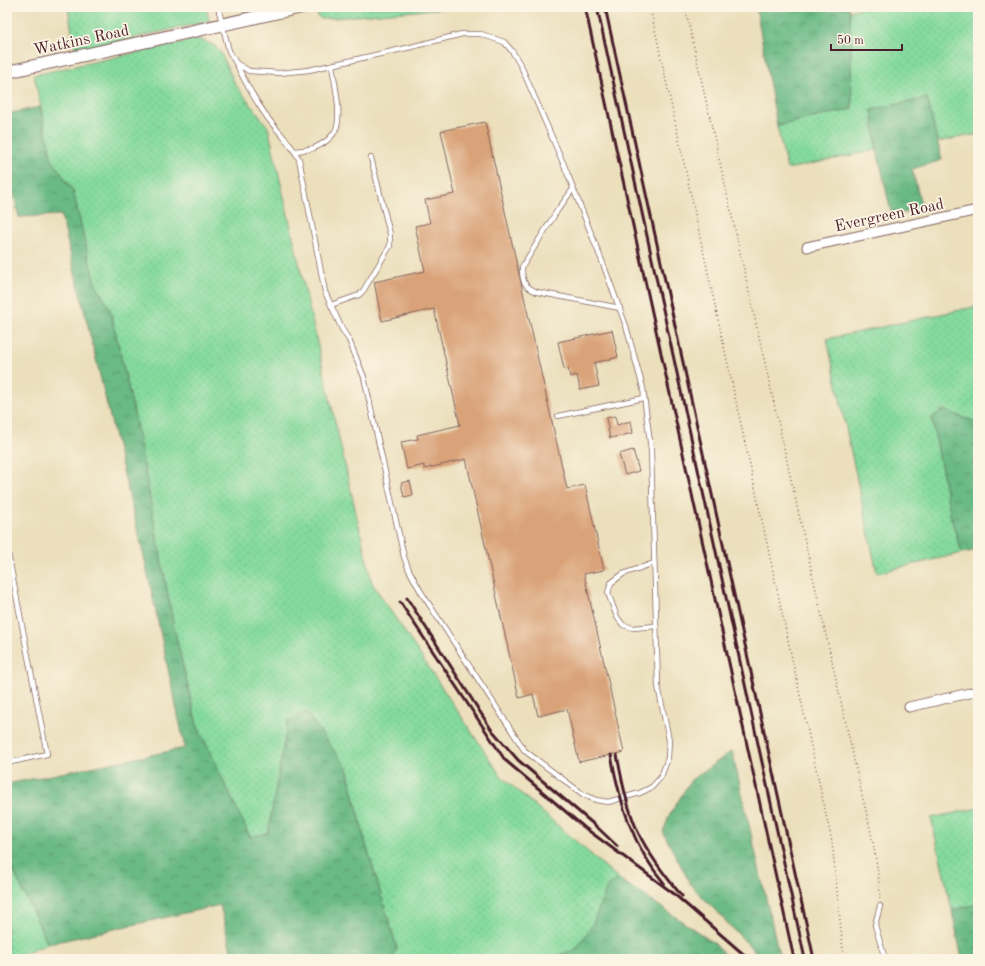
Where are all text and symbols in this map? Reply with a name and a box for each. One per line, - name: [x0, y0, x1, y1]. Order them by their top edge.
- street label: Watkins Road: [32, 23, 131, 59]
- scale bar: [831, 26, 902, 52]
- text: 50 m: [837, 34, 864, 47]
- street label: Evergreen Road: [833, 197, 946, 235]

